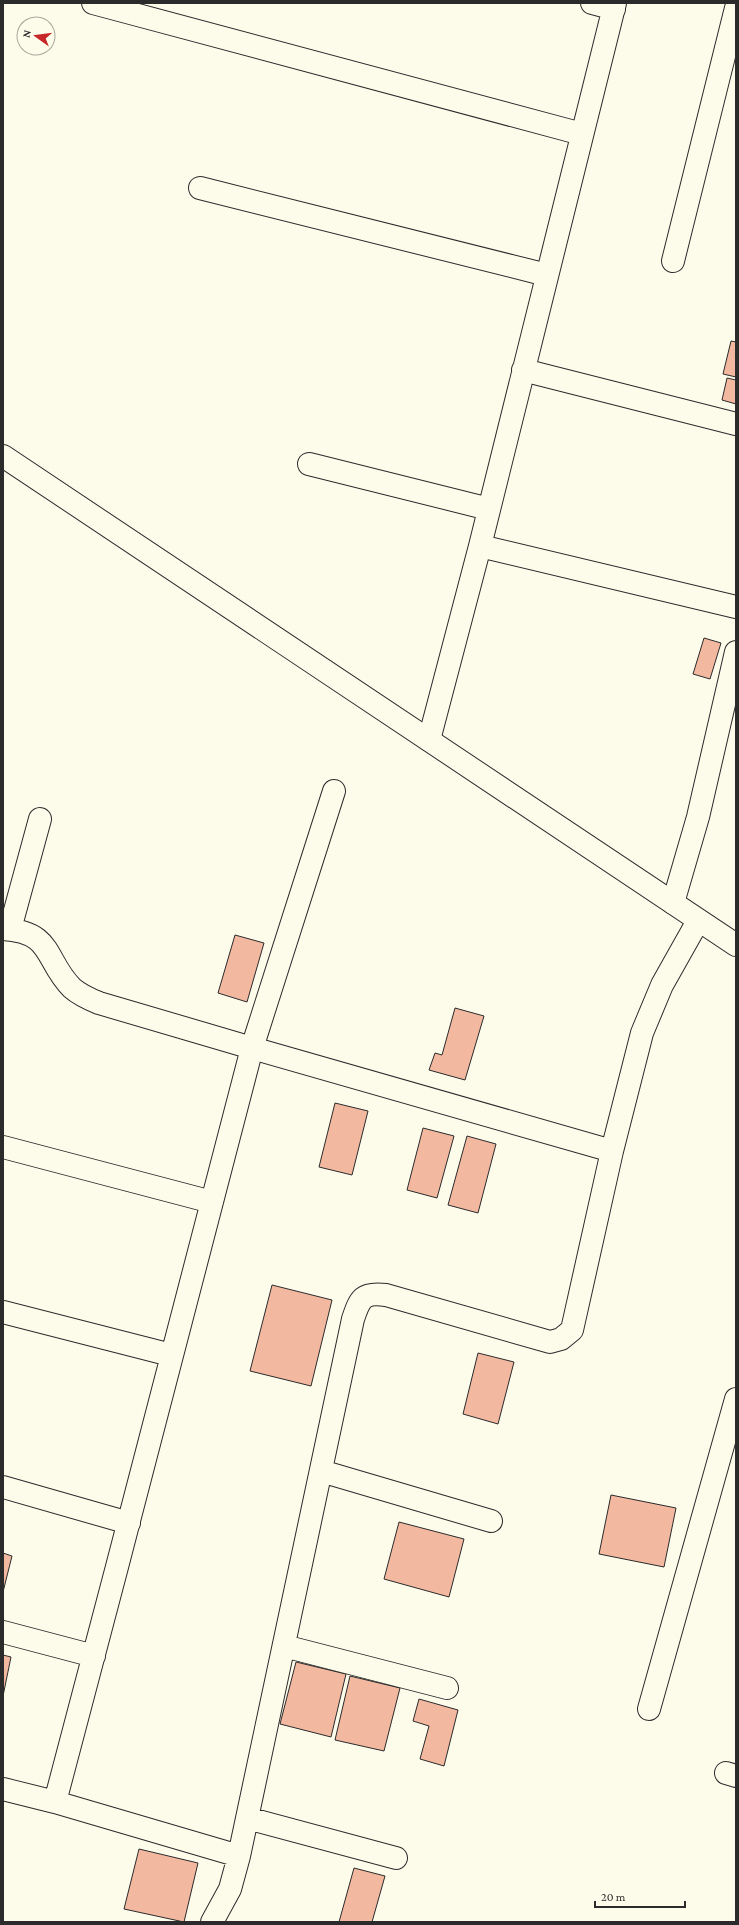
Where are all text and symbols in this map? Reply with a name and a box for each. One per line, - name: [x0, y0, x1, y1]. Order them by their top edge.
- north arrow: [16, 16, 56, 56]
- text: N: [20, 28, 33, 39]
- scale bar: [595, 1883, 685, 1909]
- text: 20 m: [601, 1890, 626, 1904]

